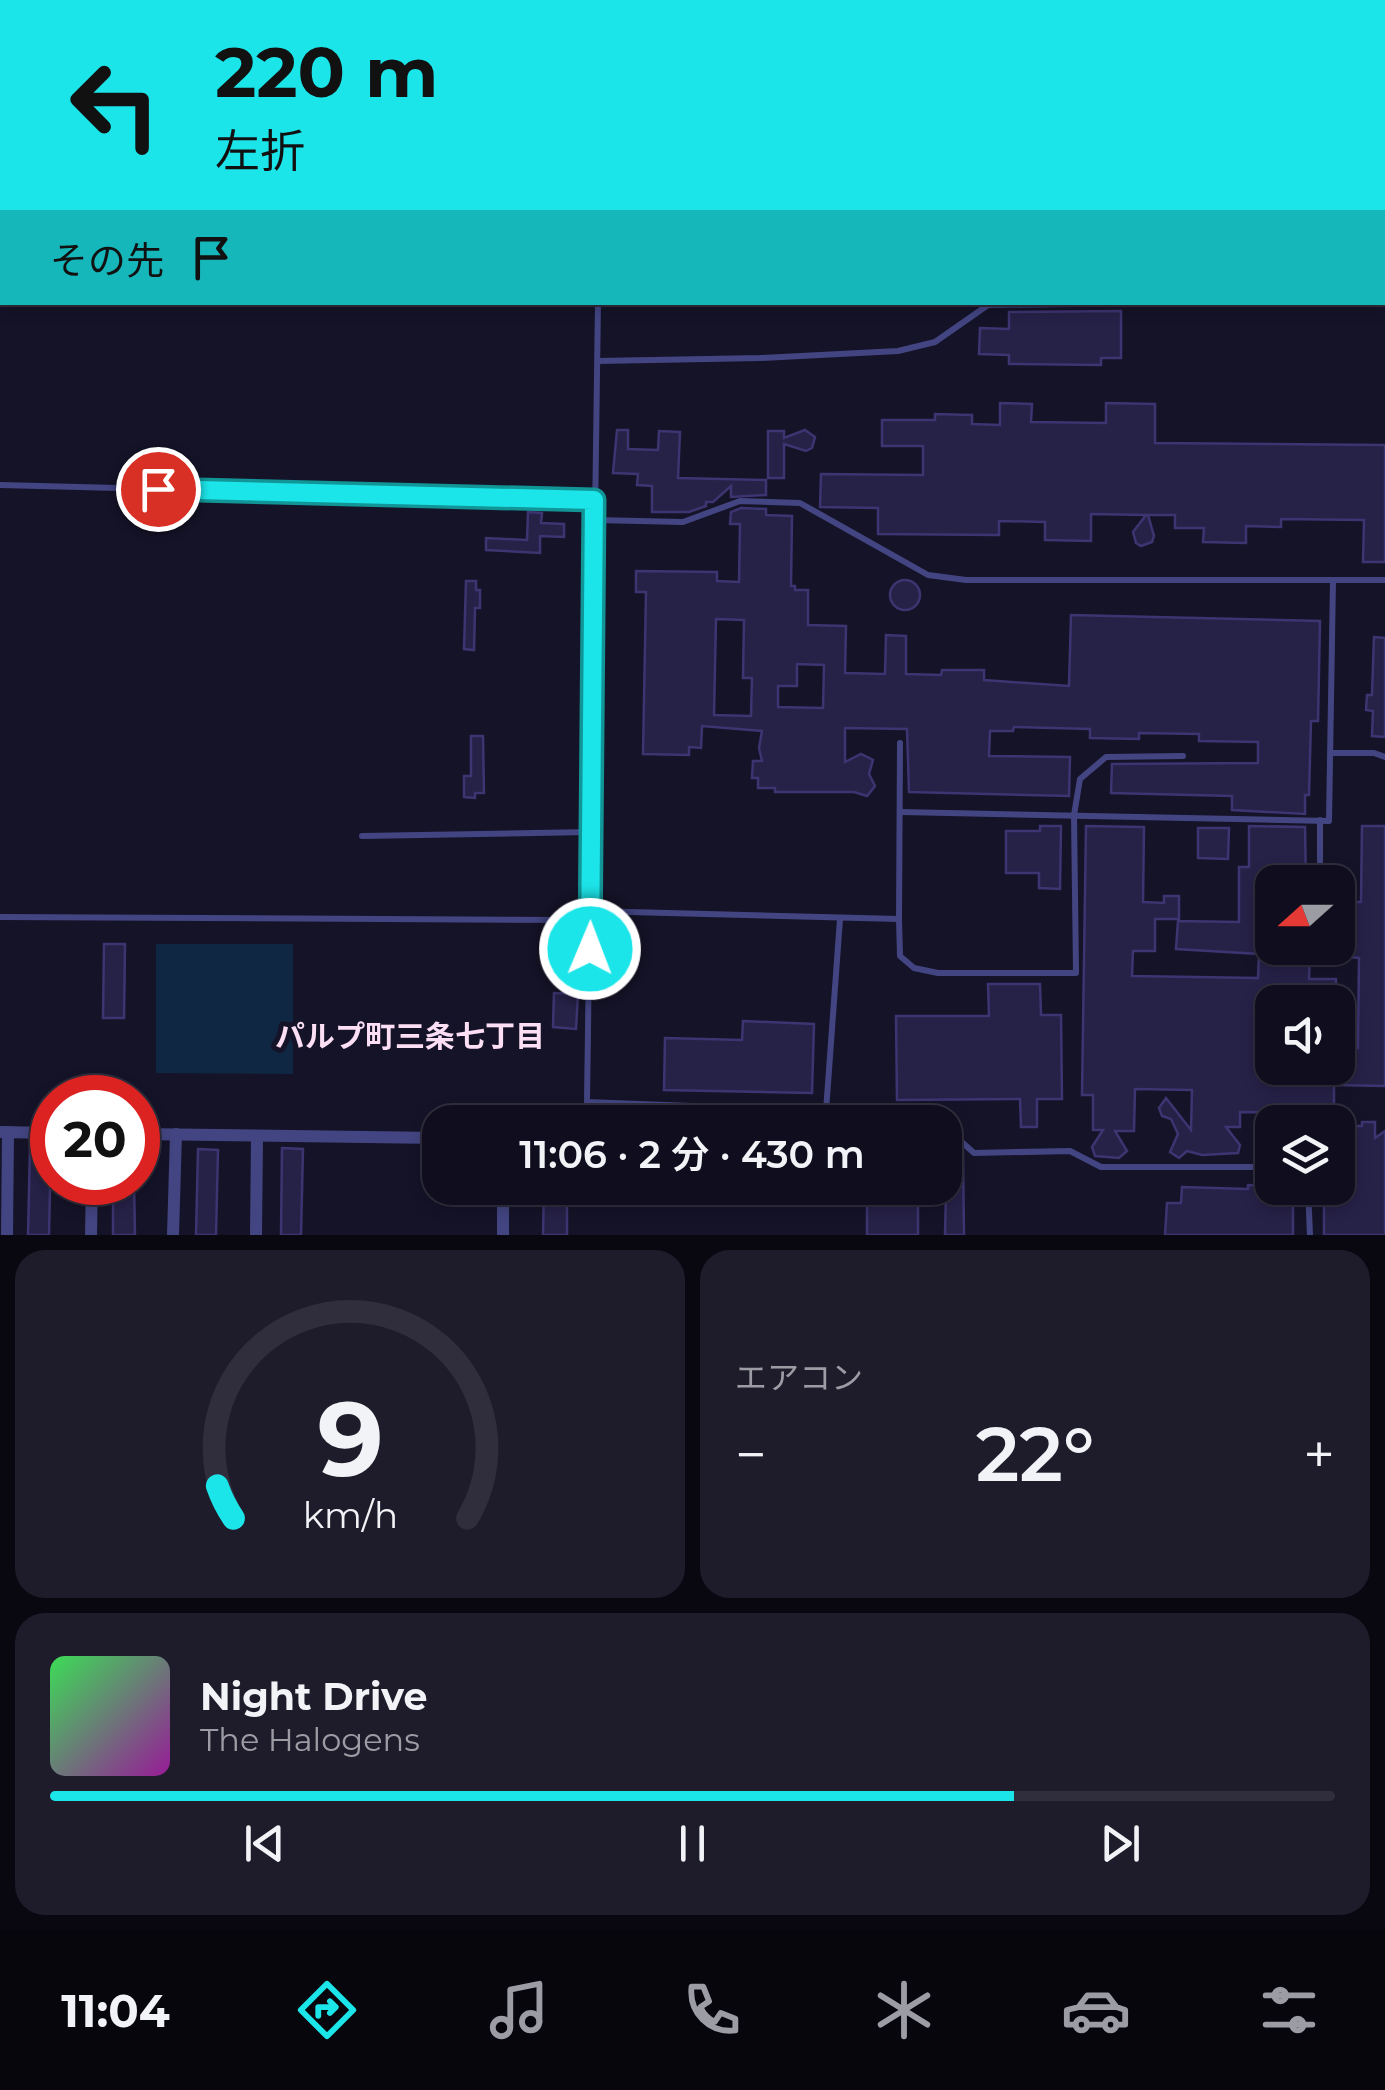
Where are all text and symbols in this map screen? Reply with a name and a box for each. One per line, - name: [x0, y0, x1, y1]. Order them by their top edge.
- text: 220 m: [215, 29, 438, 115]
- icon: left: [50, 40, 180, 170]
- text: 左折: [215, 123, 305, 178]
- icon: arrive: [184, 230, 239, 285]
- text: その先: [50, 237, 164, 284]
- pin: [116, 447, 201, 532]
- icon: arrive: [131, 462, 186, 517]
- north arrow: [1255, 865, 1355, 965]
- map controls: [1255, 865, 1355, 1205]
- position arrow: [538, 897, 642, 1001]
- button: sound: [1255, 985, 1355, 1085]
- district label: パルプ町三条七丁目: [275, 1018, 545, 1055]
- speed limit sign: 20: [30, 1075, 160, 1205]
- button: layers: [1255, 1105, 1355, 1205]
- text: 11:06 · 2 分 · 430 m: [519, 1131, 865, 1178]
- text: エアコン: [735, 1358, 863, 1397]
- text: 9: [317, 1375, 383, 1502]
- text: 22°: [976, 1408, 1094, 1500]
- text: −: [735, 1421, 767, 1488]
- text: +: [1303, 1421, 1335, 1488]
- text: km/h: [302, 1493, 398, 1537]
- text: Night Drive: [200, 1673, 427, 1720]
- text: The Halogens: [200, 1720, 420, 1759]
- icon: previous: [237, 1816, 292, 1871]
- icon: pause: [665, 1816, 720, 1871]
- icon: next: [1093, 1816, 1148, 1871]
- icon: directions: [292, 1975, 362, 2045]
- icon: music: [484, 1975, 554, 2045]
- icon: phone: [677, 1975, 747, 2045]
- icon: climate: [869, 1975, 939, 2045]
- icon: car: [1061, 1975, 1131, 2045]
- icon: filters: [1254, 1975, 1324, 2045]
- text: 11:04: [61, 1983, 170, 2038]

